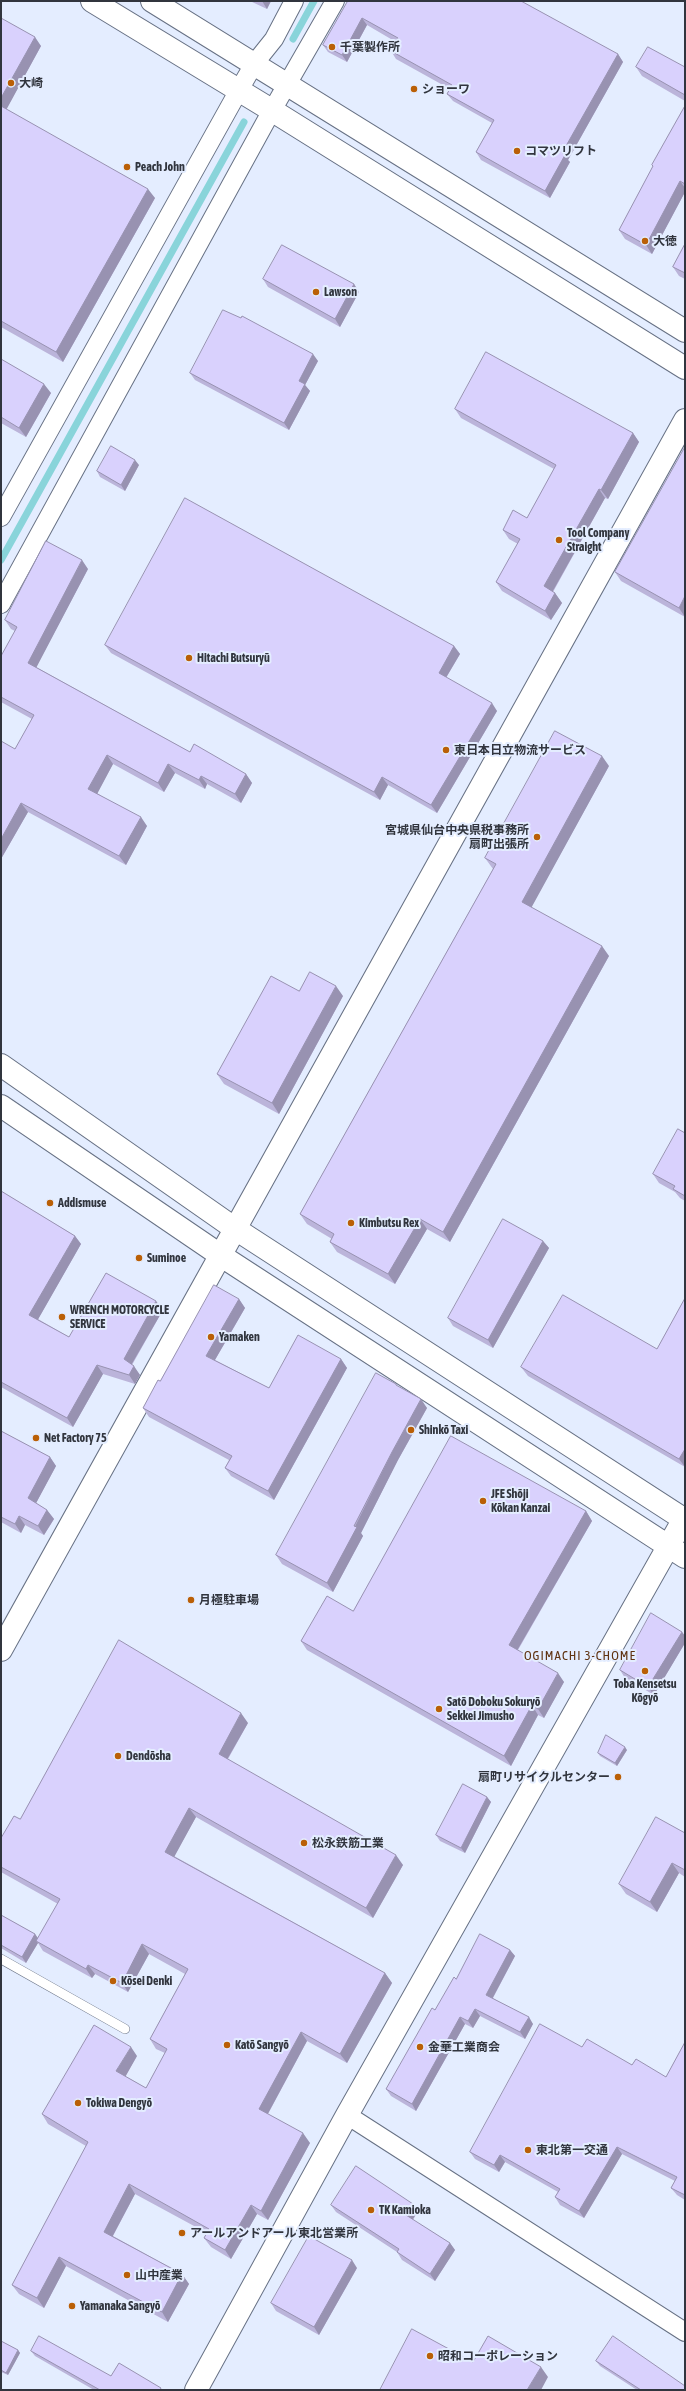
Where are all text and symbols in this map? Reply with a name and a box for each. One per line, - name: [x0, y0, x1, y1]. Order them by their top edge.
- place label: 千葉製作所: [340, 40, 400, 54]
- marker: 千葉製作所: [327, 42, 337, 52]
- place label: 大崎: [19, 76, 43, 90]
- marker: 大崎: [6, 78, 16, 88]
- place label: ショーワ: [422, 82, 470, 96]
- marker: ショーワ: [409, 84, 419, 94]
- place label: コマツリフト: [525, 144, 597, 158]
- marker: コマツリフト: [512, 146, 522, 156]
- place label: Peach John: [135, 160, 185, 174]
- marker: Peach John: [122, 162, 132, 172]
- place label: 大徳: [653, 234, 677, 248]
- marker: 大徳: [640, 236, 650, 246]
- place label: Lawson: [324, 285, 357, 299]
- marker: Lawson: [311, 287, 321, 297]
- place label: Tool Company Straight: [567, 526, 629, 554]
- marker: Tool Company Straight: [554, 535, 564, 545]
- place label: Hitachi Butsuryū: [197, 651, 270, 665]
- marker: Hitachi Butsuryū: [184, 653, 194, 663]
- place label: 東日本日立物流サービス: [454, 743, 586, 757]
- marker: 東日本日立物流サービス: [441, 745, 451, 755]
- place label: 宮城県仙台中央県税事務所 扇町出張所: [385, 823, 529, 851]
- marker: 宮城県仙台中央県税事務所 扇町出張所: [532, 832, 542, 842]
- place label: Addismuse: [58, 1196, 106, 1210]
- marker: Addismuse: [45, 1198, 55, 1208]
- place label: Kimbutsu Rex: [359, 1216, 419, 1230]
- marker: Kimbutsu Rex: [346, 1218, 356, 1228]
- place label: Suminoe: [147, 1251, 186, 1265]
- marker: Suminoe: [134, 1253, 144, 1263]
- place label: WRENCH MOTORCYCLE SERVICE: [70, 1303, 169, 1331]
- marker: WRENCH MOTORCYCLE SERVICE: [57, 1312, 67, 1322]
- place label: Yamaken: [219, 1330, 260, 1344]
- marker: Yamaken: [206, 1332, 216, 1342]
- place label: Shinkō Taxi: [419, 1423, 468, 1437]
- marker: Shinkō Taxi: [406, 1425, 416, 1435]
- place label: Net Factory 75: [44, 1431, 107, 1445]
- marker: Net Factory 75: [31, 1433, 41, 1443]
- place label: JFE Shōji Kōkan Kanzai: [491, 1487, 550, 1515]
- marker: JFE Shōji Kōkan Kanzai: [478, 1496, 488, 1506]
- place label: 月極駐車場: [199, 1593, 259, 1607]
- marker: 月極駐車場: [186, 1595, 196, 1605]
- district label: OGIMACHI 3-CHOME: [524, 1648, 636, 1664]
- marker: Toba Kensetsu Kōgyō: [640, 1666, 650, 1676]
- place label: Toba Kensetsu Kōgyō: [613, 1677, 677, 1705]
- place label: Satō Doboku Sokuryō Sekkei Jimusho: [447, 1695, 540, 1723]
- marker: Satō Doboku Sokuryō Sekkei Jimusho: [434, 1704, 444, 1714]
- place label: Dendōsha: [126, 1749, 171, 1763]
- marker: Dendōsha: [113, 1751, 123, 1761]
- place label: 扇町リサイクルセンター: [478, 1770, 610, 1784]
- marker: 扇町リサイクルセンター: [613, 1772, 623, 1782]
- place label: 松永鉄筋工業: [312, 1836, 384, 1850]
- marker: 松永鉄筋工業: [299, 1838, 309, 1848]
- place label: Kōsei Denki: [121, 1974, 172, 1988]
- marker: Kōsei Denki: [108, 1976, 118, 1986]
- place label: Katō Sangyō: [235, 2038, 289, 2052]
- marker: Katō Sangyō: [222, 2040, 232, 2050]
- place label: 金華工業商会: [428, 2040, 500, 2054]
- marker: 金華工業商会: [415, 2042, 425, 2052]
- place label: Tokiwa Dengyō: [86, 2096, 152, 2110]
- marker: Tokiwa Dengyō: [73, 2098, 83, 2108]
- place label: 東北第一交通: [536, 2143, 608, 2157]
- marker: 東北第一交通: [523, 2145, 533, 2155]
- place label: TK Kamioka: [379, 2203, 431, 2217]
- marker: TK Kamioka: [366, 2205, 376, 2215]
- place label: アールアンドアール 東北営業所: [190, 2226, 358, 2240]
- marker: アールアンドアール 東北営業所: [177, 2228, 187, 2238]
- place label: 山中産業: [135, 2268, 183, 2282]
- marker: 山中産業: [122, 2270, 132, 2280]
- place label: Yamanaka Sangyō: [80, 2299, 160, 2313]
- marker: Yamanaka Sangyō: [67, 2301, 77, 2311]
- place label: 昭和コーポレーション: [438, 2349, 558, 2363]
- marker: 昭和コーポレーション: [425, 2351, 435, 2361]

